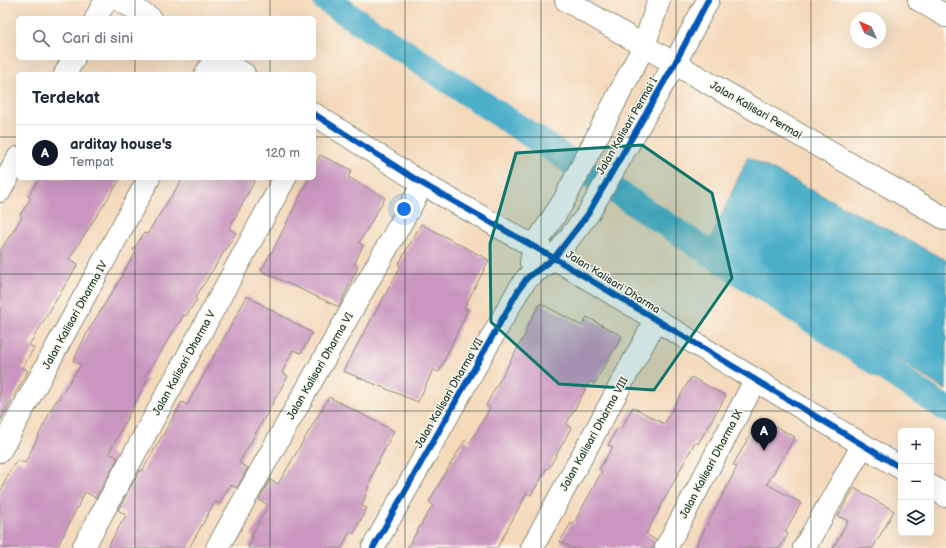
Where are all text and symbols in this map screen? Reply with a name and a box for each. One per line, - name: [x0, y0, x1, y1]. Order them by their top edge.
- north arrow: [850, 12, 886, 48]
- search box: [16, 16, 316, 60]
- icon: search: [30, 27, 52, 49]
- text: Cari di sini: [62, 29, 133, 48]
- street label: Jalan Kalisari Permai I: [594, 75, 660, 177]
- street label: Jalan Kalisari Permai: [708, 78, 804, 142]
- text: Terdekat: [32, 88, 100, 108]
- text: arditay house's: [70, 135, 172, 154]
- text: A: [41, 145, 49, 161]
- text: 120 m: [265, 145, 300, 161]
- text: Tempat: [70, 154, 114, 170]
- your location: [394, 199, 414, 219]
- street label: Jalan Kalisari Dharma: [564, 248, 662, 316]
- street label: Jalan Kalisari Dharma IV: [40, 258, 110, 371]
- street label: Jalan Kalisari Dharma V: [150, 308, 218, 418]
- street label: Jalan Kalisari Dharma VI: [284, 310, 356, 422]
- street label: Jalan Kalisari Dharma VII: [412, 335, 486, 450]
- street label: Jalan Kalisari Dharma VIII: [557, 374, 631, 493]
- street label: Jalan Kalisari Dharma IX: [677, 407, 746, 521]
- pin: A: [751, 418, 777, 451]
- map controls: [898, 428, 934, 536]
- button: +: [898, 428, 934, 464]
- button: −: [898, 464, 934, 500]
- button: layers: [898, 500, 934, 536]

